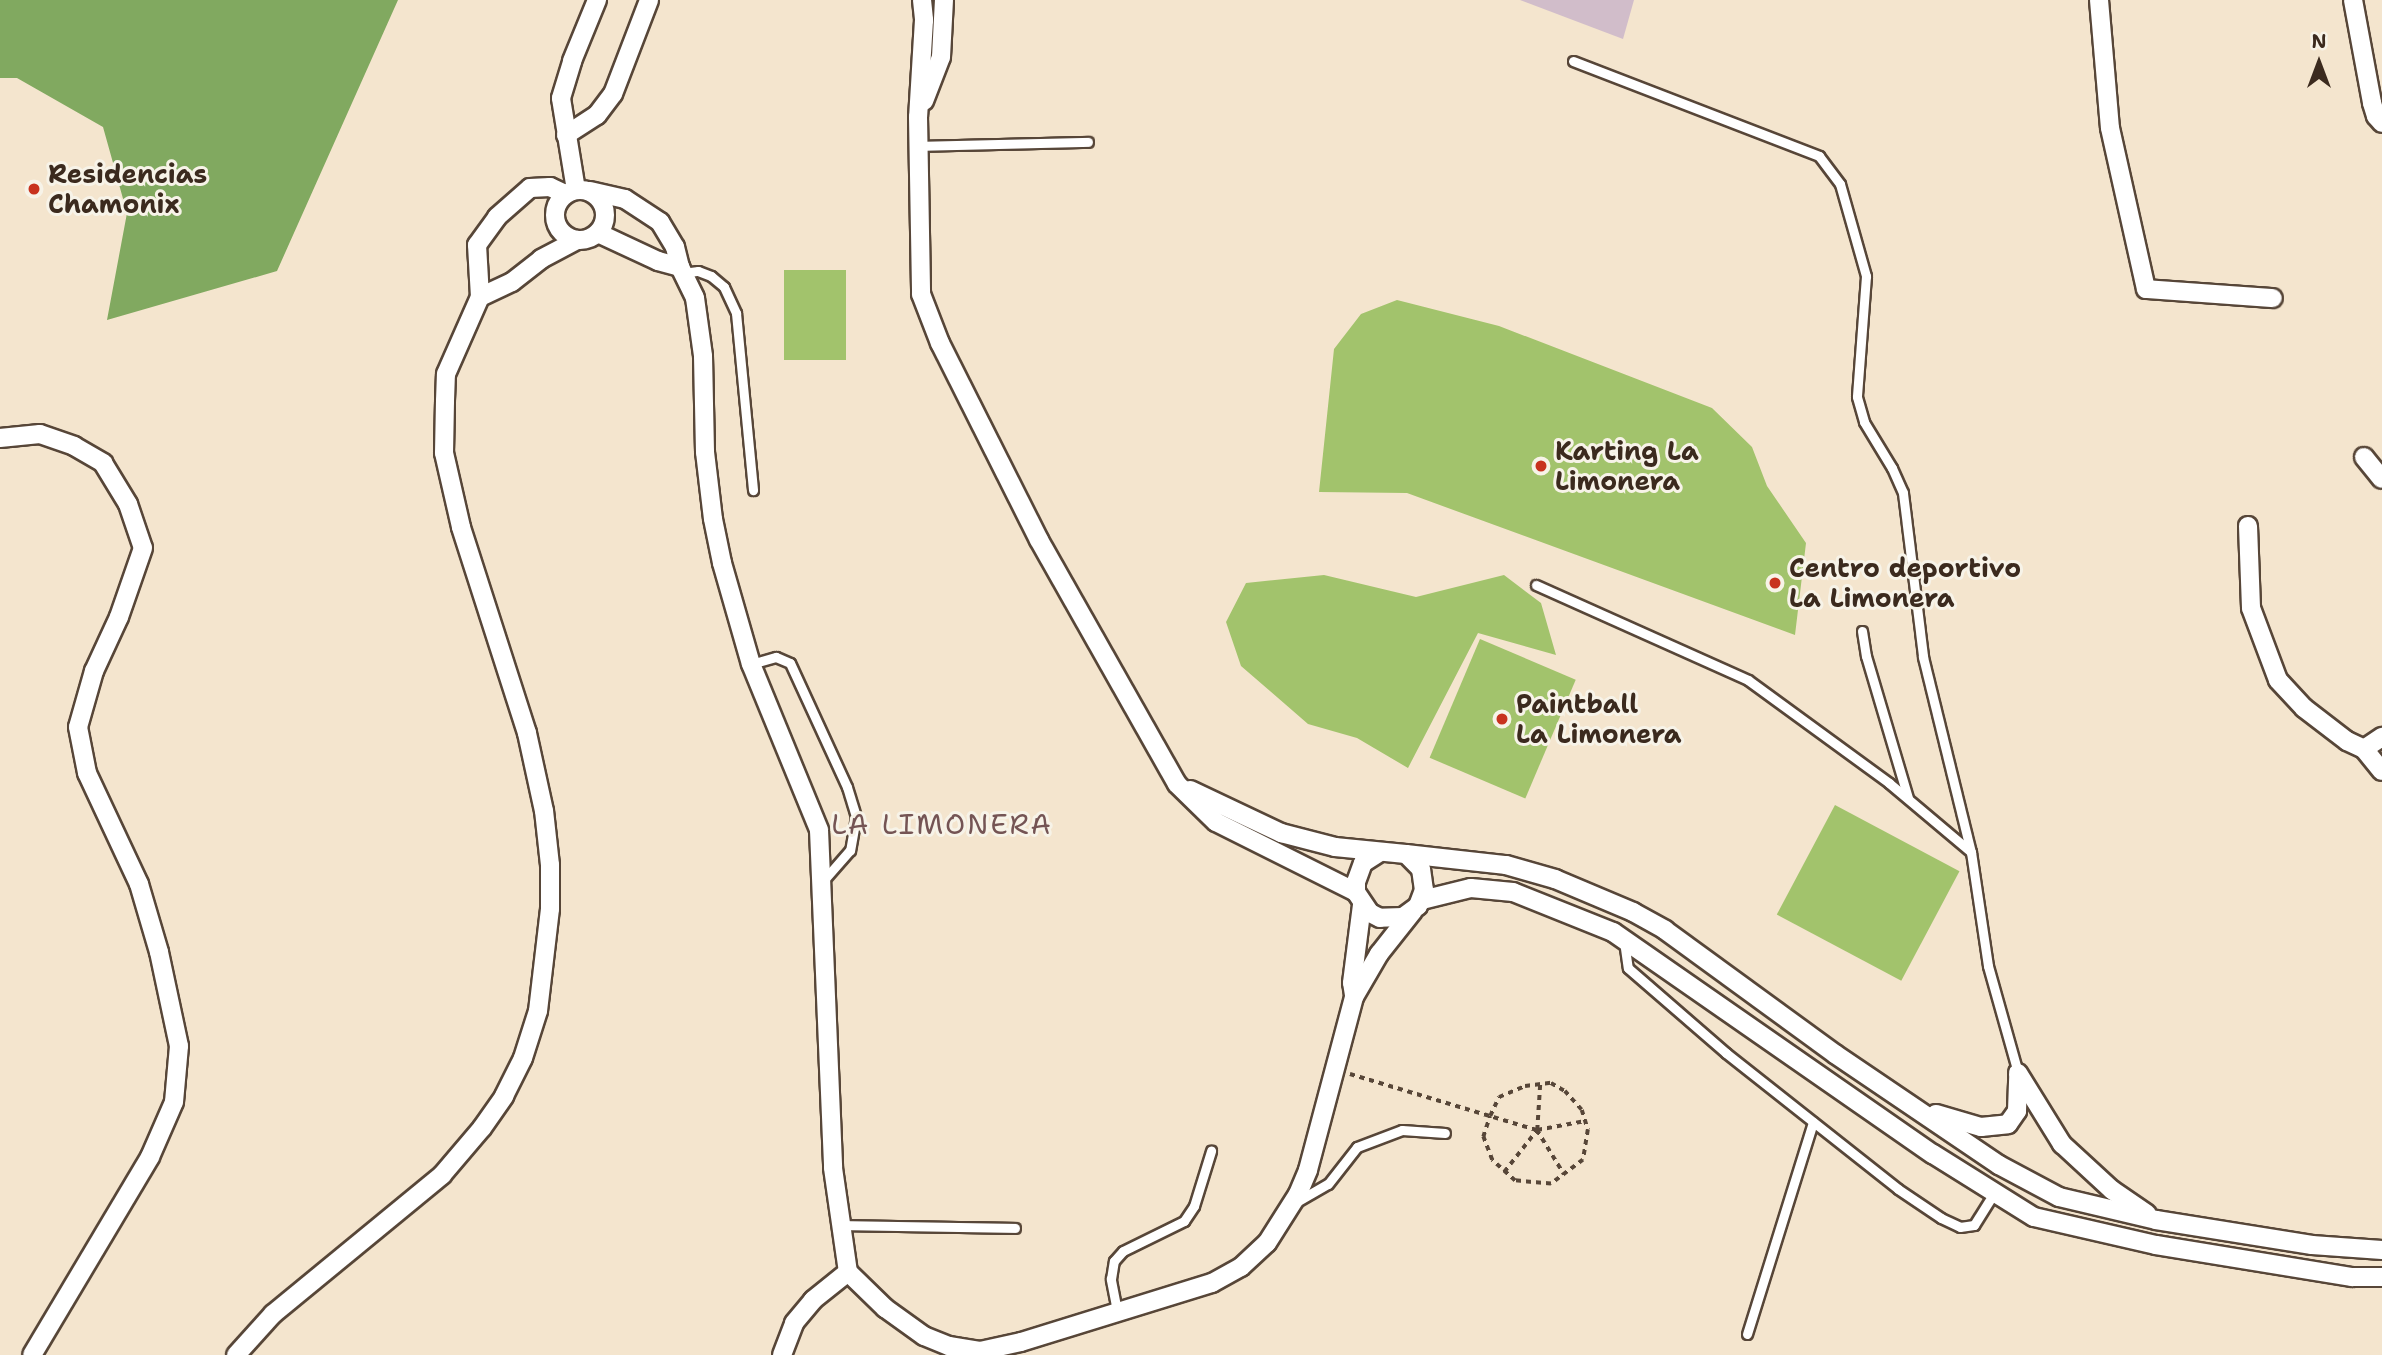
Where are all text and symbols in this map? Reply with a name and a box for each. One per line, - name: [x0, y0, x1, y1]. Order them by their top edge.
- north arrow: [2284, 28, 2354, 98]
- text: N: [2311, 29, 2327, 54]
- place label: Residencias Chamonix: [48, 158, 207, 220]
- marker: Residencias Chamonix: [26, 181, 42, 197]
- place label: Karting La Limonera: [1555, 435, 1699, 496]
- marker: Karting La Limonera: [1533, 458, 1549, 474]
- place label: Centro deportivo La Limonera: [1789, 552, 2021, 614]
- marker: Centro deportivo La Limonera: [1767, 575, 1783, 591]
- place label: Paintball La Limonera: [1516, 688, 1682, 750]
- marker: Paintball La Limonera: [1494, 711, 1510, 727]
- district label: LA LIMONERA: [833, 807, 1051, 841]

